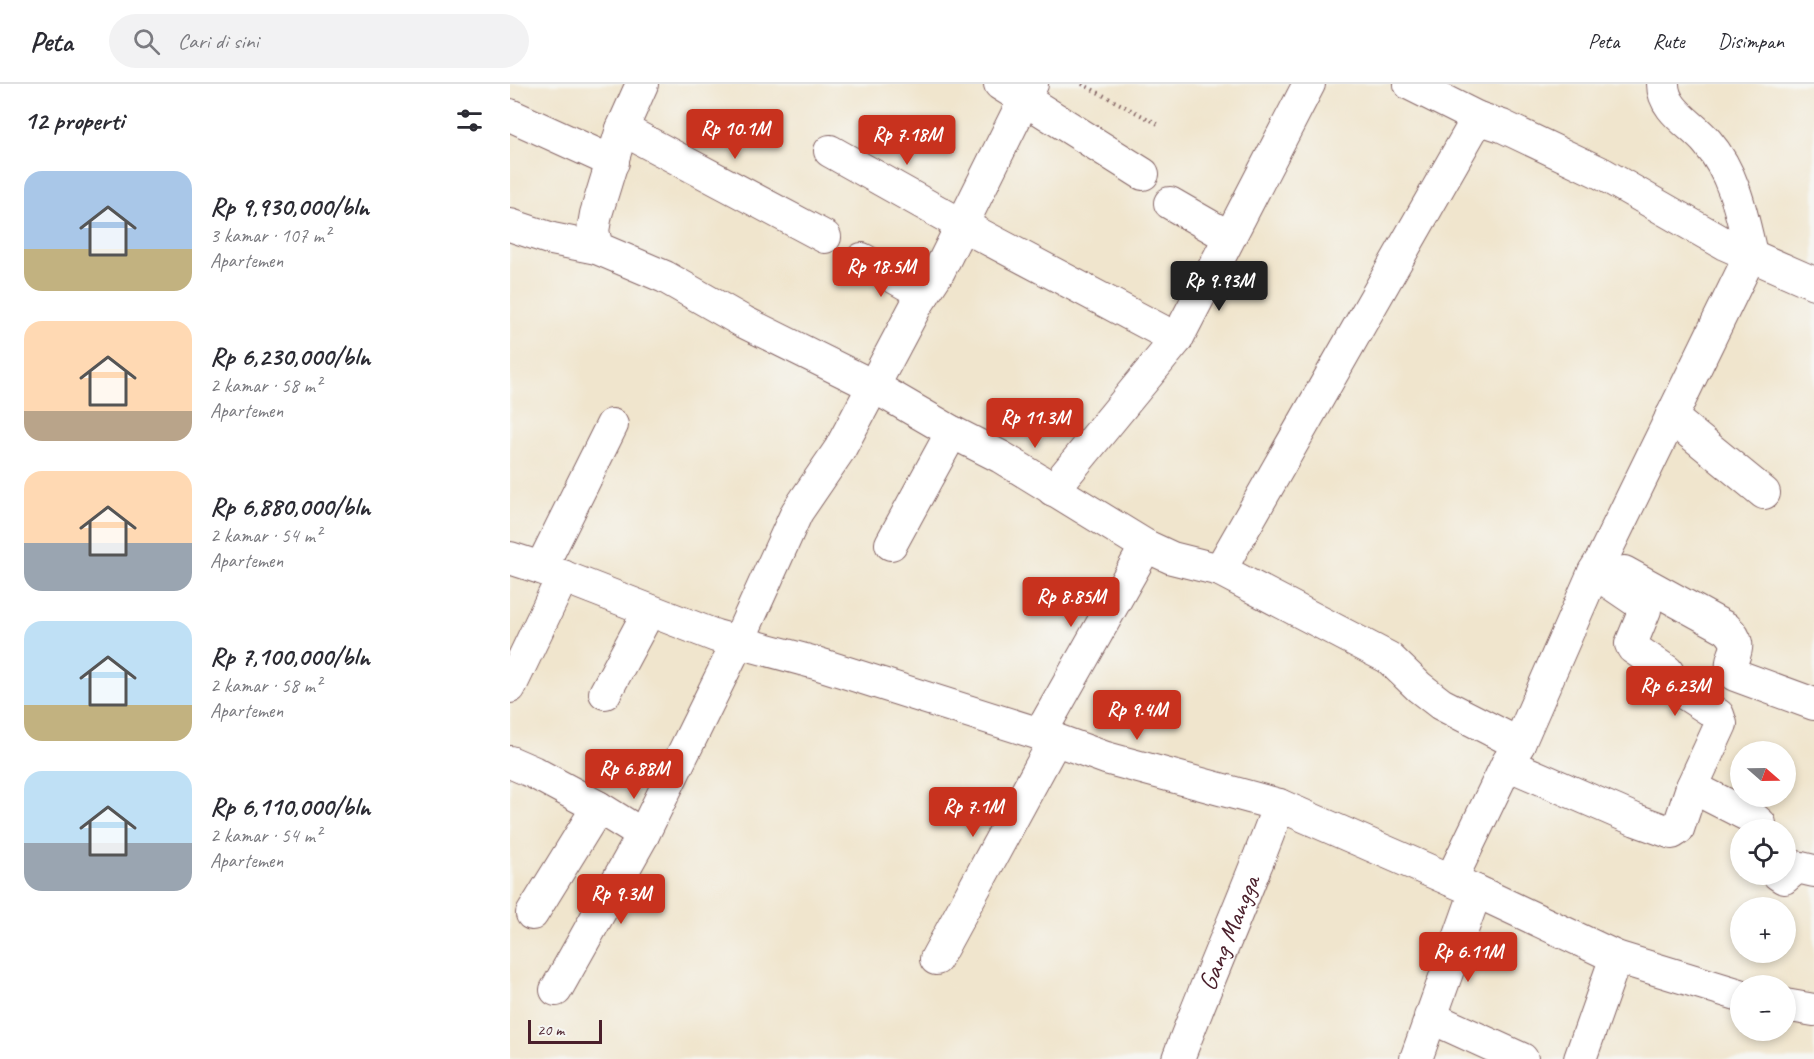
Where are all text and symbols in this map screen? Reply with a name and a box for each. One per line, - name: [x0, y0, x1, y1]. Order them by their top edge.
- search box: [109, 14, 529, 68]
- text: Peta: [30, 24, 73, 59]
- icon: search: [130, 25, 163, 58]
- text: Cari di sini: [178, 27, 259, 55]
- text: Peta: [1588, 28, 1619, 54]
- text: Rute: [1652, 28, 1685, 54]
- text: Disimpan: [1718, 28, 1784, 54]
- text: 12 properti: [24, 104, 124, 137]
- icon: filters: [453, 104, 486, 137]
- pin: Rp 10.1M: [673, 109, 797, 160]
- pin: Rp 7.18M: [845, 115, 969, 166]
- text: Rp 10.1M: [700, 116, 770, 141]
- text: Rp 7.18M: [872, 122, 942, 147]
- text: Rp 9,930,000/bln: [210, 190, 369, 223]
- icon: home: [72, 195, 144, 267]
- text: 3 kamar · 107 m²: [210, 223, 330, 248]
- pin: Rp 18.5M: [819, 247, 943, 298]
- text: Apartemen: [210, 248, 283, 273]
- text: Rp 18.5M: [847, 254, 915, 279]
- pin: Rp 9.93M: [1157, 261, 1281, 312]
- text: Rp 9.93M: [1185, 268, 1253, 293]
- text: Rp 6,230,000/bln: [210, 340, 370, 373]
- icon: home: [72, 345, 144, 417]
- text: 2 kamar · 58 m²: [210, 373, 321, 398]
- text: Apartemen: [210, 398, 283, 423]
- pin: Rp 11.3M: [973, 398, 1097, 449]
- text: Rp 11.3M: [1000, 405, 1070, 430]
- text: Rp 6,880,000/bln: [210, 490, 370, 523]
- icon: home: [72, 495, 144, 567]
- text: 2 kamar · 54 m²: [210, 523, 321, 548]
- text: Apartemen: [210, 548, 283, 573]
- pin: Rp 8.85M: [1009, 577, 1133, 628]
- text: Rp 8.85M: [1037, 584, 1105, 609]
- text: Rp 7,100,000/bln: [210, 640, 370, 673]
- icon: home: [72, 645, 144, 717]
- pin: Rp 6.23M: [1613, 666, 1737, 717]
- text: 2 kamar · 58 m²: [210, 673, 321, 698]
- text: Rp 6.23M: [1640, 673, 1710, 698]
- pin: Rp 9.4M: [1082, 690, 1192, 741]
- text: Rp 9.4M: [1107, 697, 1167, 722]
- text: Apartemen: [210, 698, 283, 723]
- north arrow: [1730, 741, 1796, 807]
- map controls: [1730, 741, 1796, 1041]
- pin: Rp 6.88M: [572, 749, 696, 800]
- text: Rp 6.88M: [599, 756, 669, 781]
- pin: Rp 7.1M: [918, 787, 1028, 838]
- text: Rp 6,110,000/bln: [210, 790, 370, 823]
- text: Rp 7.1M: [943, 794, 1003, 819]
- icon: home: [72, 795, 144, 867]
- button: locate: [1730, 819, 1796, 885]
- text: 2 kamar · 54 m²: [210, 823, 321, 848]
- text: Apartemen: [210, 848, 283, 873]
- street label: Gang Mangga: [1191, 868, 1268, 995]
- pin: Rp 9.3M: [566, 874, 676, 925]
- text: Rp 9.3M: [591, 881, 651, 906]
- button: +: [1730, 897, 1796, 963]
- pin: Rp 6.11M: [1406, 932, 1530, 983]
- text: Rp 6.11M: [1433, 939, 1503, 964]
- button: −: [1730, 975, 1796, 1041]
- scale bar: [528, 1017, 602, 1044]
- text: 20 m: [537, 1020, 564, 1040]

